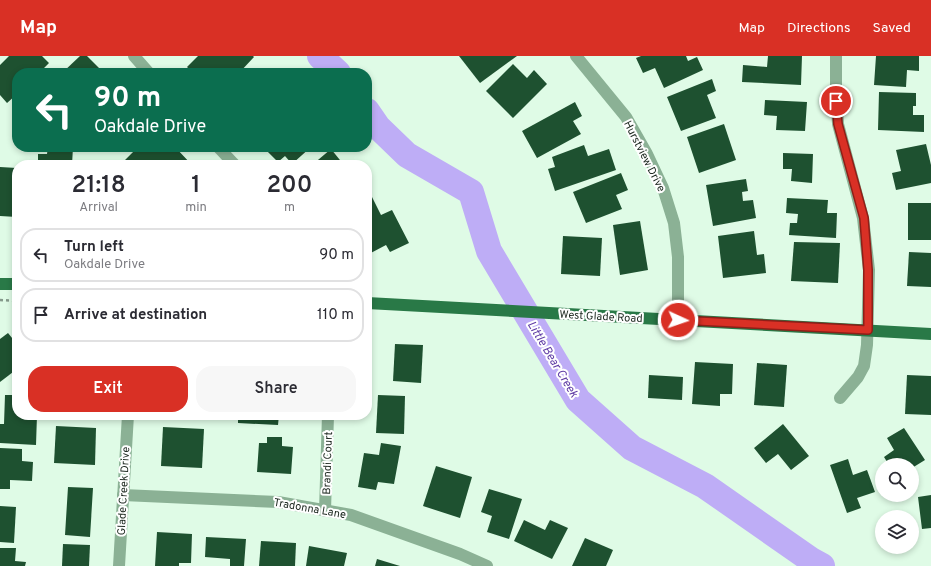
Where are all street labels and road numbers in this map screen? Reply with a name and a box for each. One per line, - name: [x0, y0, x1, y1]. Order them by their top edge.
- street label: Hurstview Drive: [620, 119, 668, 194]
- street label: West Glade Road: [559, 308, 643, 326]
- street label: Brandi Court: [320, 431, 336, 495]
- street label: Glade Creek Drive: [115, 446, 133, 536]
- street label: Tradonna Lane: [273, 496, 347, 522]

